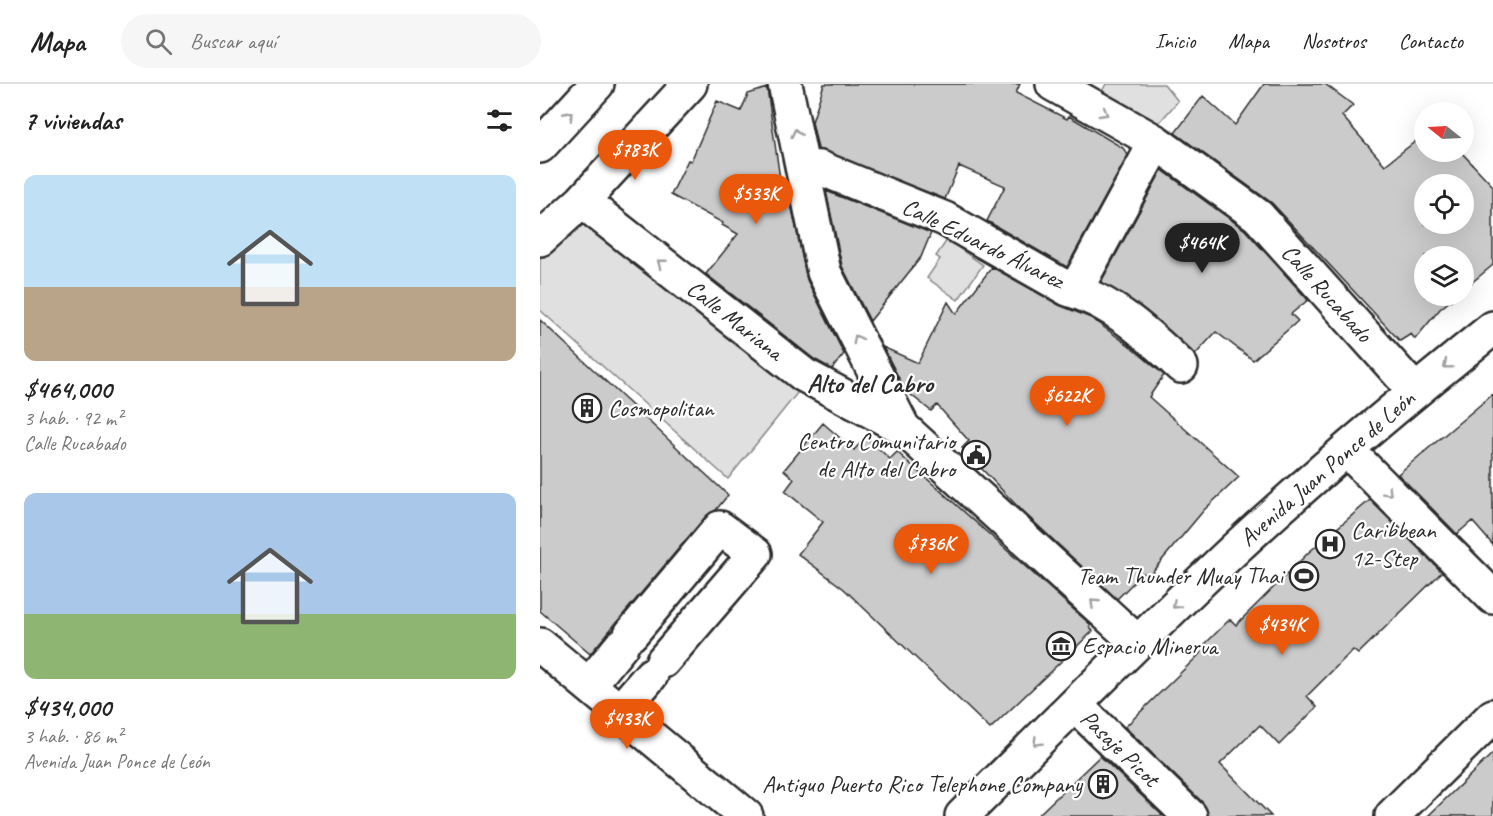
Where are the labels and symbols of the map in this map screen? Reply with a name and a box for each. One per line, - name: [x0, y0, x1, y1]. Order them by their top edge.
- north arrow: [1414, 102, 1474, 162]
- one-way arrow: [1098, 106, 1108, 117]
- one-way arrow: [562, 112, 573, 122]
- one-way arrow: [791, 128, 804, 138]
- pin: $783K: [593, 130, 677, 181]
- pin: $533K: [714, 174, 798, 225]
- street label: Calle Eduardo Álvarez: [897, 191, 1071, 296]
- pin: $464K: [1160, 223, 1244, 274]
- street label: Calle Rucabado: [1275, 238, 1380, 349]
- one-way arrow: [657, 259, 668, 270]
- street label: Calle Mariana: [681, 273, 791, 368]
- one-way arrow: [852, 334, 864, 345]
- one-way arrow: [1443, 357, 1454, 368]
- district label: Alto del Cabro: [807, 367, 935, 400]
- pin: $622K: [1025, 376, 1109, 427]
- street label: Avenida Juan Ponce de León: [1233, 383, 1422, 552]
- building icon: Cosmopolitan: [571, 392, 603, 424]
- place label: Cosmopolitan: [608, 393, 715, 423]
- place label: Centro Comunitario de Alto del Cabro: [797, 426, 958, 484]
- public building icon: Centro Comunitario de Alto del Cabro: [960, 439, 992, 471]
- one-way arrow: [1381, 485, 1392, 495]
- place label: Caribbean 12-Step: [1351, 515, 1437, 573]
- pin: $736K: [889, 524, 973, 575]
- hospital icon: Caribbean 12-Step: [1314, 528, 1346, 560]
- sports icon: Team Thunder Muay Thai: [1288, 560, 1320, 592]
- place label: Team Thunder Muay Thai: [1077, 561, 1286, 591]
- one-way arrow: [1172, 598, 1183, 609]
- one-way arrow: [1090, 599, 1100, 610]
- pin: $434K: [1240, 605, 1324, 656]
- museum icon: Espacio Minerva: [1045, 630, 1077, 662]
- place label: Espacio Minerva: [1082, 631, 1219, 661]
- pin: $433K: [585, 699, 669, 750]
- street label: Pasaje Picot: [1074, 703, 1167, 794]
- one-way arrow: [1033, 735, 1044, 746]
- building icon: Antiguo Puerto Rico Telephone Company: [1087, 768, 1119, 800]
- place label: Antiguo Puerto Rico Telephone Company: [762, 769, 1084, 799]

